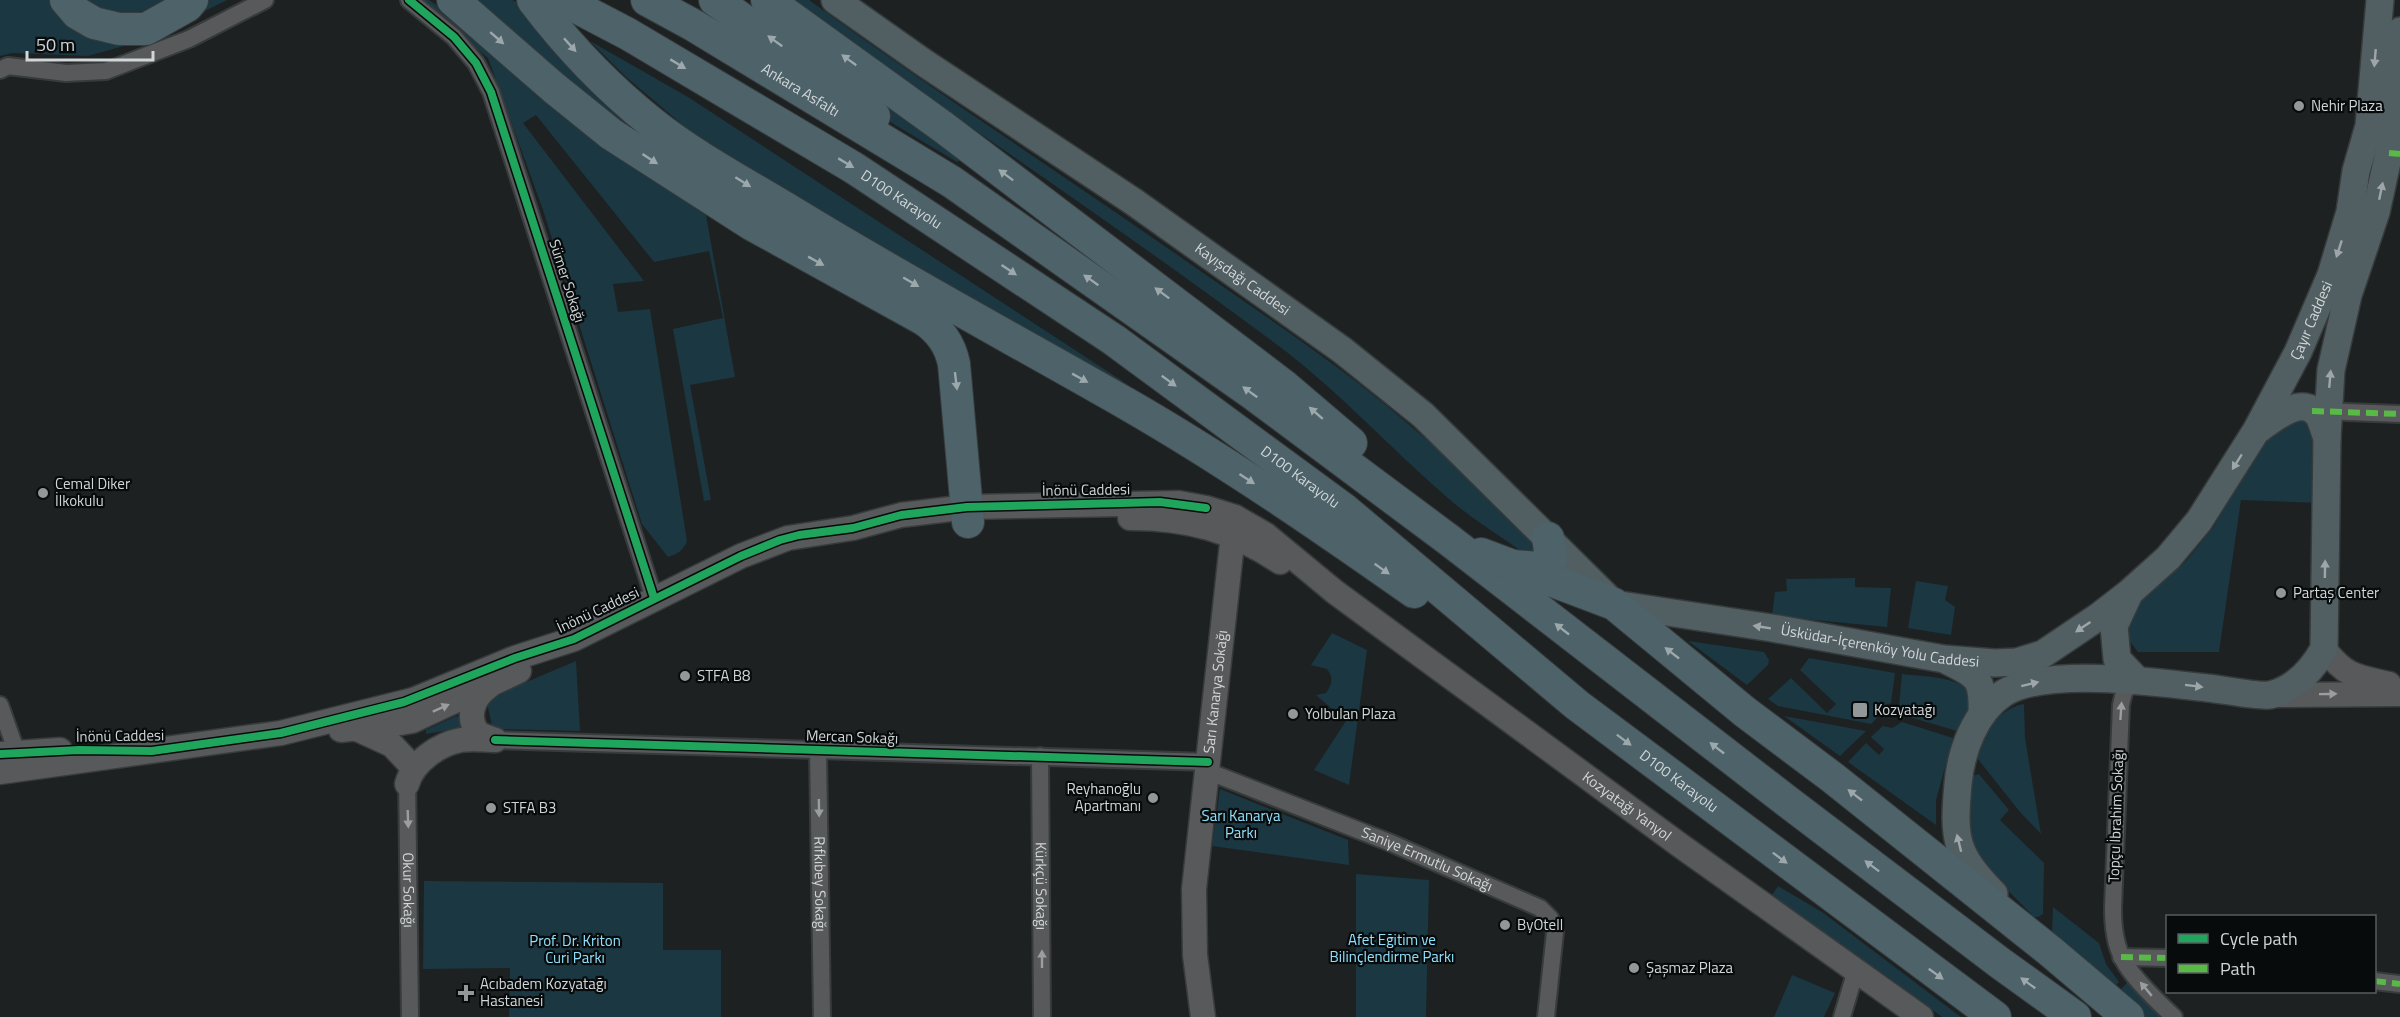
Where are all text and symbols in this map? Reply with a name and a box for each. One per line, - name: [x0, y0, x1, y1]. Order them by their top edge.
- scale bar: [27, 24, 153, 62]
- text: 50 m: [36, 31, 75, 58]
- one-way arrow: [490, 31, 505, 45]
- one-way arrow: [768, 36, 783, 48]
- one-way arrow: [563, 37, 576, 52]
- one-way arrow: [2370, 49, 2380, 68]
- one-way arrow: [842, 54, 858, 66]
- street label: Ankara Asfaltı: [757, 57, 844, 122]
- one-way arrow: [670, 58, 686, 69]
- place label: Nehir Plaza: [2311, 94, 2383, 117]
- marker: Nehir Plaza: [2292, 99, 2306, 113]
- one-way arrow: [642, 153, 658, 164]
- one-way arrow: [838, 157, 854, 168]
- street label: D100 Karayolu: [856, 164, 947, 234]
- one-way arrow: [999, 170, 1014, 182]
- one-way arrow: [735, 177, 751, 188]
- one-way arrow: [2377, 182, 2386, 201]
- street label: Sümer Sokağı: [543, 236, 592, 325]
- street label: Kayışdağı Caddesi: [1190, 237, 1295, 321]
- one-way arrow: [2334, 240, 2343, 258]
- one-way arrow: [808, 255, 825, 265]
- one-way arrow: [1000, 264, 1016, 276]
- one-way arrow: [1083, 275, 1099, 286]
- one-way arrow: [903, 277, 920, 287]
- street label: Çayır Caddesi: [2284, 277, 2338, 364]
- one-way arrow: [1154, 287, 1170, 299]
- one-way arrow: [2326, 370, 2335, 389]
- one-way arrow: [952, 371, 961, 390]
- one-way arrow: [1072, 373, 1089, 383]
- one-way arrow: [1162, 374, 1177, 386]
- one-way arrow: [1243, 386, 1259, 398]
- one-way arrow: [1308, 406, 1324, 419]
- street label: D100 Karayolu: [1256, 440, 1345, 514]
- one-way arrow: [2231, 454, 2242, 470]
- place label: Cemal Diker İlkokulu: [55, 472, 130, 512]
- one-way arrow: [1239, 473, 1255, 484]
- street label: İnönü Caddesi: [1042, 477, 1130, 502]
- marker: Cemal Diker İlkokulu: [36, 486, 50, 500]
- one-way arrow: [2320, 560, 2330, 579]
- one-way arrow: [1374, 563, 1390, 574]
- street label: İnönü Caddesi: [553, 580, 643, 639]
- place label: Partaş Center: [2293, 581, 2379, 604]
- marker: Partaş Center: [2274, 586, 2288, 600]
- street label: Üsküdar-İçerenköy Yolu Caddesi: [1779, 618, 1980, 673]
- one-way arrow: [1753, 622, 1772, 631]
- one-way arrow: [2074, 622, 2091, 633]
- one-way arrow: [1555, 623, 1570, 635]
- street label: Sarı Kanarya Sokağı: [1197, 629, 1233, 755]
- one-way arrow: [1665, 647, 1680, 659]
- place label: STFA B8: [697, 664, 750, 687]
- marker: STFA B8: [678, 669, 692, 683]
- one-way arrow: [2021, 678, 2039, 688]
- one-way arrow: [2184, 681, 2203, 691]
- one-way arrow: [2318, 690, 2337, 699]
- place label: Kozyatağı: [1874, 698, 1935, 721]
- marker: Kozyatağı: [1851, 701, 1869, 719]
- one-way arrow: [2116, 701, 2126, 720]
- place label: Yolbulan Plaza: [1305, 702, 1396, 725]
- one-way arrow: [433, 703, 451, 713]
- marker: Yolbulan Plaza: [1286, 707, 1300, 721]
- street label: İnönü Caddesi: [76, 723, 164, 748]
- street label: Mercan Sokağı: [806, 723, 899, 750]
- one-way arrow: [1616, 734, 1632, 746]
- one-way arrow: [1709, 742, 1724, 754]
- street label: D100 Karayolu: [1635, 744, 1724, 818]
- street label: Topçu İbrahim Sokağı: [2102, 749, 2129, 883]
- street label: Kozyatağı Yanyol: [1578, 765, 1677, 846]
- place label: Reyhanoğlu Apartmanı: [1067, 777, 1141, 817]
- one-way arrow: [1847, 788, 1863, 801]
- marker: Reyhanoğlu Apartmanı: [1146, 791, 1160, 805]
- place label: STFA B3: [503, 796, 556, 819]
- one-way arrow: [814, 799, 824, 818]
- marker: STFA B3: [484, 801, 498, 815]
- park label: Sarı Kanarya Parkı: [1202, 804, 1281, 844]
- one-way arrow: [404, 810, 413, 829]
- street label: Saniye Ermutlu Sokağı: [1358, 821, 1496, 897]
- one-way arrow: [1954, 834, 1964, 852]
- street label: Rıfkıbey Sokağı: [808, 836, 833, 932]
- street label: Kürkçü Sokağı: [1030, 842, 1053, 930]
- one-way arrow: [1772, 851, 1788, 864]
- street label: Okur Sokağı: [397, 852, 421, 928]
- one-way arrow: [1864, 859, 1880, 872]
- place label: ByOtell: [1517, 913, 1563, 936]
- legend: [2166, 915, 2376, 993]
- marker: ByOtell: [1498, 918, 1512, 932]
- text: Cycle path: [2220, 925, 2298, 952]
- park label: Afet Eğitim ve Bilinçlendirme Parkı: [1330, 928, 1454, 968]
- park label: Prof. Dr. Kriton Curi Parkı: [529, 929, 621, 969]
- one-way arrow: [1037, 949, 1047, 968]
- text: Path: [2220, 955, 2256, 982]
- place label: Şaşmaz Plaza: [1646, 956, 1734, 979]
- marker: Şaşmaz Plaza: [1627, 961, 1641, 975]
- one-way arrow: [1928, 968, 1944, 980]
- place label: Acıbadem Kozyatağı Hastanesi: [480, 972, 607, 1012]
- one-way arrow: [2020, 977, 2036, 989]
- one-way arrow: [2140, 981, 2153, 996]
- marker: Acıbadem Kozyatağı Hastanesi: [457, 984, 475, 1002]

